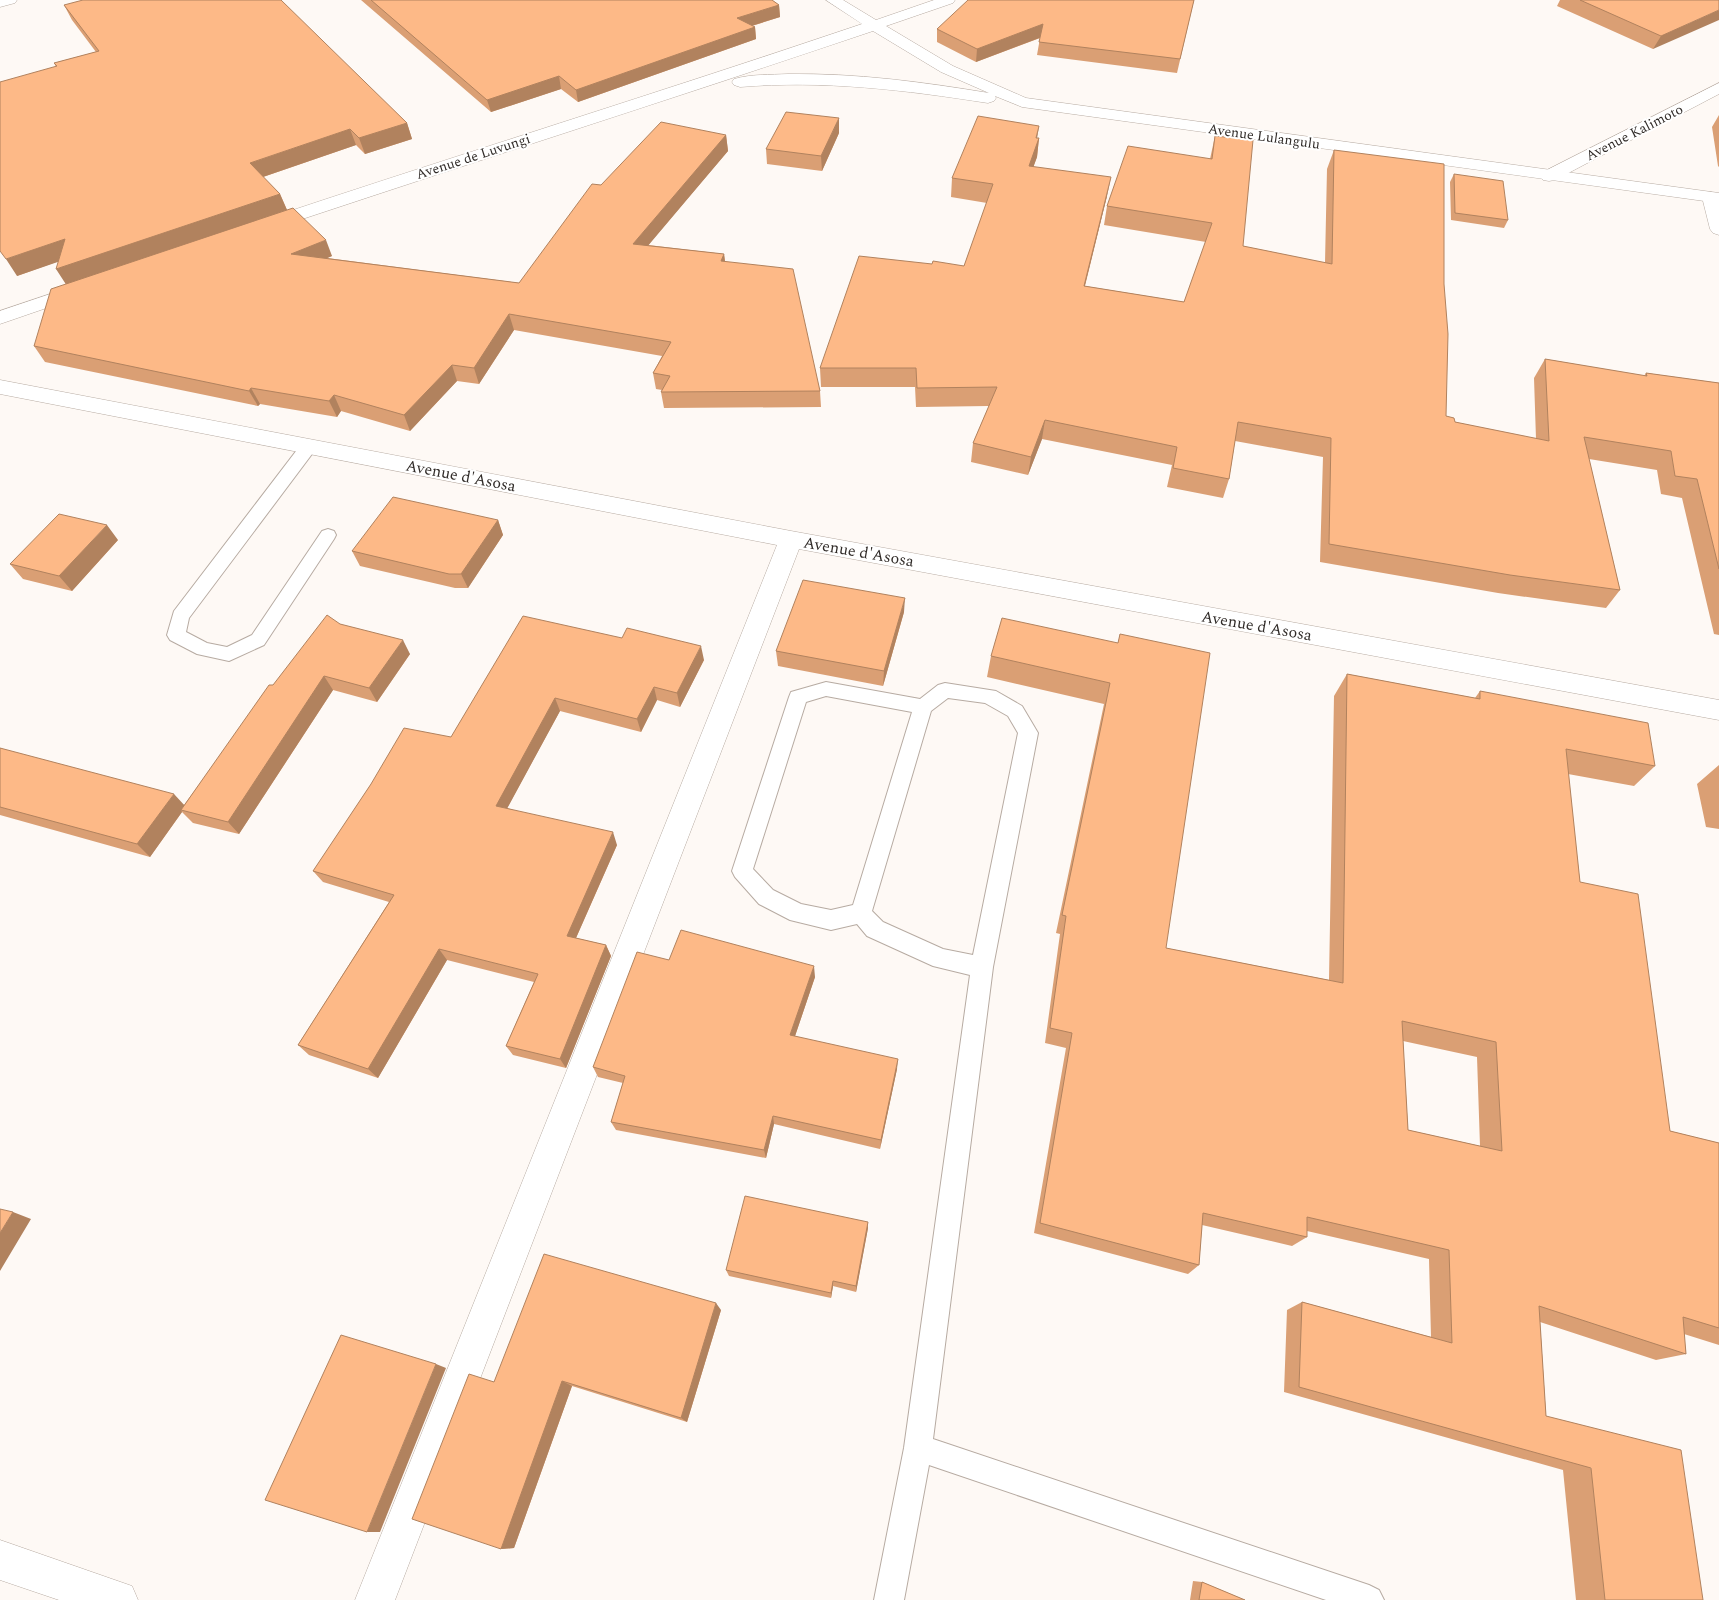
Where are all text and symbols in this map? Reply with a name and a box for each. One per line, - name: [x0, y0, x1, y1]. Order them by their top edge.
- street label: Avenue Kalimoto: [1582, 99, 1687, 166]
- street label: Avenue Lulangulu: [1207, 118, 1321, 155]
- street label: Avenue de Luvungi: [413, 128, 533, 185]
- street label: Avenue d'Asosa: [404, 454, 518, 498]
- street label: Avenue d'Asosa: [802, 530, 916, 574]
- street label: Avenue d'Asosa: [1200, 604, 1314, 648]

